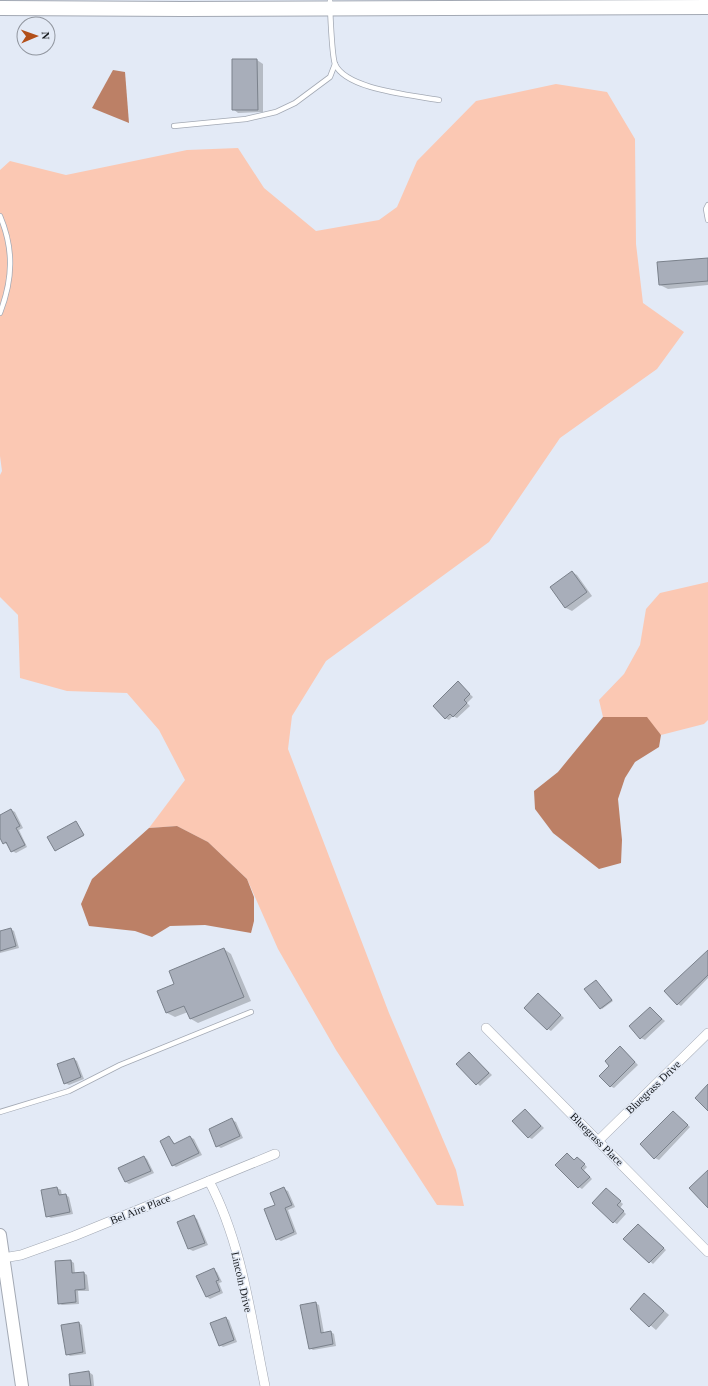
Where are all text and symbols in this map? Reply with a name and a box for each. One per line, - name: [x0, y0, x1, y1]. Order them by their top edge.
- north arrow: [16, 16, 56, 56]
- text: N: [40, 31, 52, 40]
- street label: Bluegrass Drive: [623, 1058, 683, 1116]
- street label: Bluegrass Place: [568, 1110, 626, 1168]
- street label: Bel Aire Place: [108, 1191, 172, 1226]
- street label: Lincoln Drive: [229, 1250, 255, 1314]

